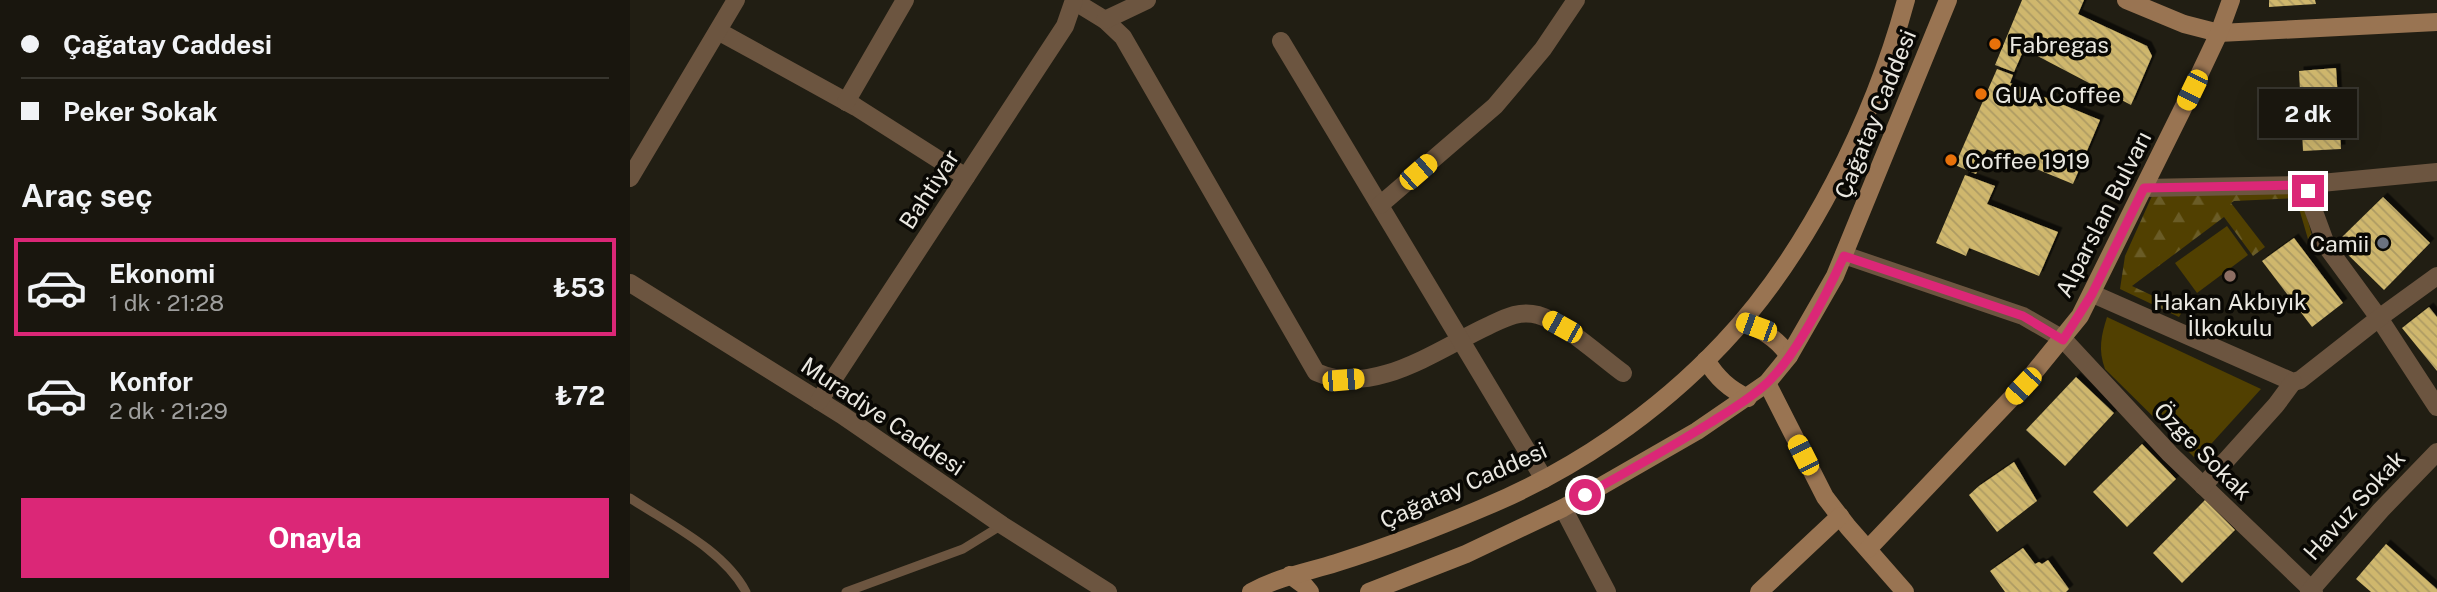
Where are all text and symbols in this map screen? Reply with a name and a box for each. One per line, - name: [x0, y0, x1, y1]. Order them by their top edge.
- street label: Çağatay Caddesi: [1829, 26, 1921, 202]
- text: Çağatay Caddesi: [63, 29, 272, 60]
- place label: Fabregas: [2009, 31, 2109, 58]
- marker: Fabregas: [1987, 36, 2003, 52]
- car: [2174, 67, 2211, 113]
- place label: GUA Coffee: [1995, 81, 2121, 108]
- marker: GUA Coffee: [1973, 86, 1989, 102]
- callout: 2 dk: [2259, 90, 2357, 138]
- text: Peker Sokak: [63, 96, 218, 127]
- text: 2 dk: [2284, 100, 2332, 127]
- street label: Alparslan Bulvarı: [2050, 127, 2156, 301]
- street label: Bahtiyar: [893, 144, 965, 234]
- place label: Coffee 1919: [1965, 147, 2090, 174]
- car: [1396, 150, 1441, 194]
- marker: Coffee 1919: [1943, 152, 1959, 168]
- route end: [2292, 175, 2324, 207]
- text: Araç seç: [21, 177, 153, 214]
- place label: Camii: [2309, 230, 2369, 257]
- marker: Camii: [2375, 235, 2391, 251]
- icon: car: [25, 256, 88, 319]
- text: Ekonomi: [109, 258, 215, 289]
- marker: Hakan Akbıyık İlkokulu: [2222, 268, 2238, 284]
- text: ₺53: [553, 272, 605, 303]
- place label: Hakan Akbıyık İlkokulu: [2153, 288, 2307, 341]
- text: 1 dk · 21:28: [109, 289, 224, 316]
- car: [1539, 308, 1586, 346]
- car: [1733, 310, 1780, 344]
- street label: Muradiye Caddesi: [796, 351, 970, 481]
- car: [2001, 363, 2046, 409]
- icon: car: [25, 364, 88, 427]
- text: Konfor: [109, 366, 193, 397]
- car: [1322, 368, 1365, 392]
- text: ₺72: [555, 380, 605, 411]
- text: 2 dk · 21:29: [109, 397, 228, 424]
- street label: Özge Sokak: [2149, 397, 2257, 505]
- car: [1785, 432, 1822, 478]
- street label: Çağatay Caddesi: [1375, 436, 1551, 534]
- street label: Havuz Sokak: [2298, 445, 2410, 565]
- route start: [1569, 479, 1601, 511]
- button: Onayla: [21, 498, 609, 578]

